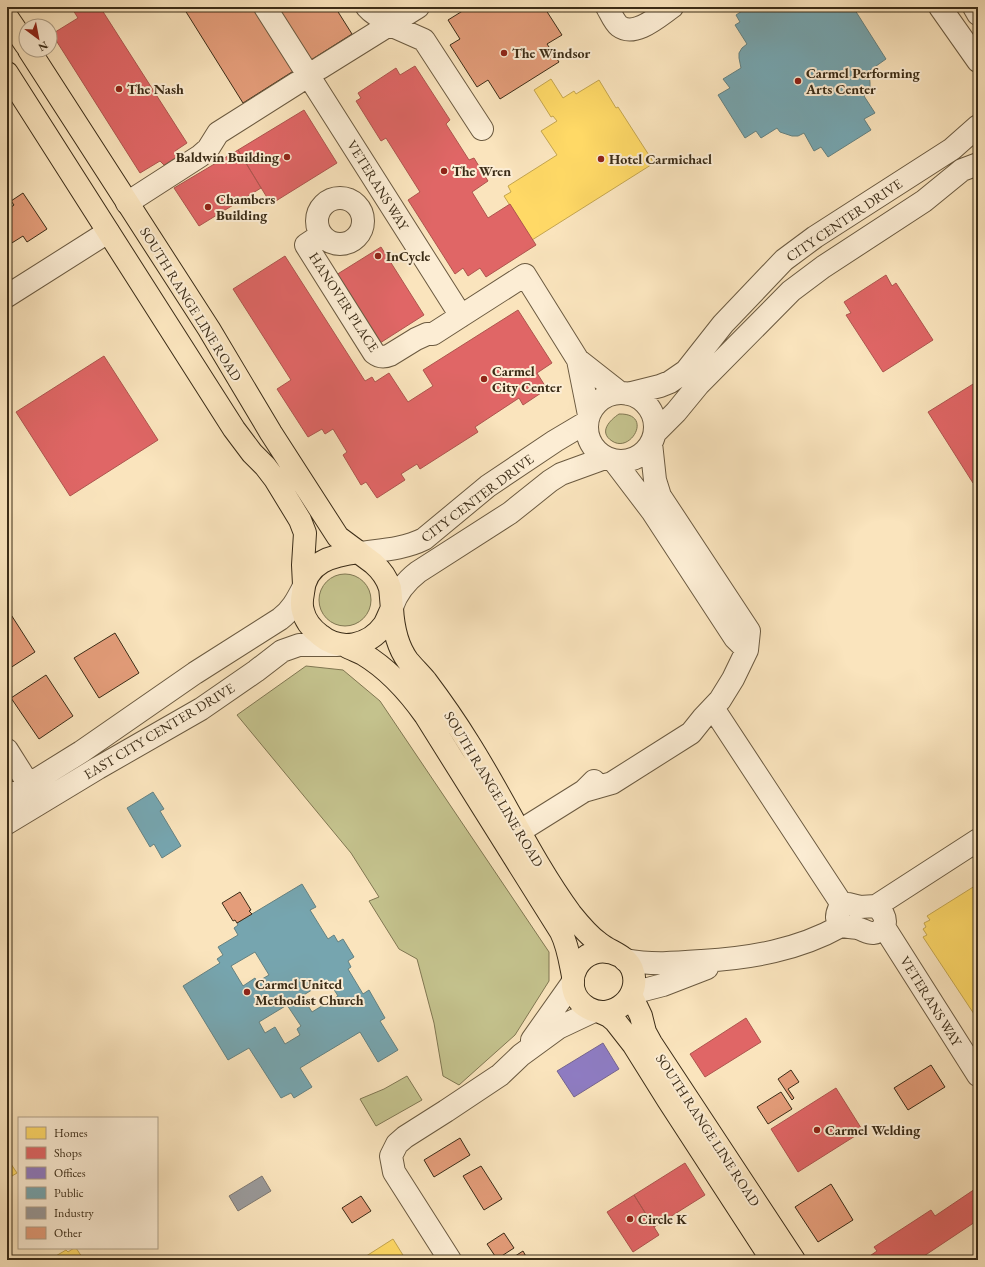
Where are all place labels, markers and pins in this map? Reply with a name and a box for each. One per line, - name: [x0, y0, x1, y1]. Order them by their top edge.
- place label: The Windsor: [512, 44, 590, 62]
- marker: The Windsor: [499, 48, 509, 58]
- place label: Carmel Performing Arts Center: [805, 64, 921, 98]
- marker: Carmel Performing Arts Center: [793, 76, 803, 86]
- place label: The Nash: [127, 80, 184, 98]
- marker: The Nash: [114, 84, 124, 94]
- place label: Baldwin Building: [176, 148, 280, 166]
- place label: Hotel Carmichael: [609, 150, 712, 168]
- marker: Baldwin Building: [282, 152, 292, 162]
- marker: Hotel Carmichael: [596, 154, 606, 164]
- place label: The Wren: [452, 162, 511, 180]
- marker: The Wren: [439, 166, 449, 176]
- place label: Chambers Building: [216, 190, 275, 224]
- marker: Chambers Building: [203, 202, 213, 212]
- place label: InCycle: [386, 247, 430, 265]
- marker: InCycle: [373, 251, 383, 261]
- place label: Carmel City Center: [492, 362, 562, 396]
- marker: Carmel City Center: [479, 374, 489, 384]
- place label: Carmel United Methodist Church: [255, 975, 364, 1009]
- marker: Carmel United Methodist Church: [242, 987, 252, 997]
- place label: Carmel Welding: [825, 1121, 921, 1139]
- marker: Carmel Welding: [812, 1125, 822, 1135]
- place label: Circle K: [638, 1210, 687, 1228]
- marker: Circle K: [625, 1214, 635, 1224]

